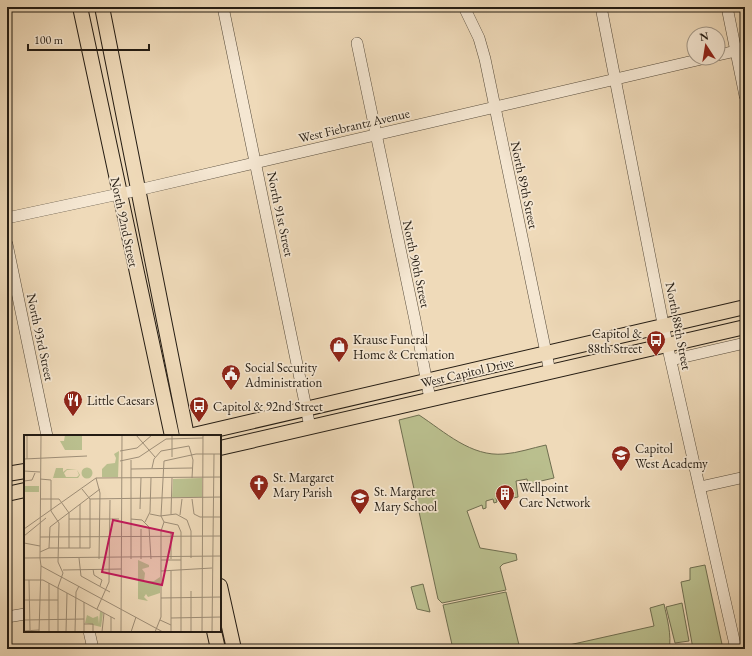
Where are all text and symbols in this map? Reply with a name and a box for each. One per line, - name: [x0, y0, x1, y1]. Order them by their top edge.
- scale bar: [28, 26, 149, 52]
- north arrow: [686, 26, 726, 66]
- text: N: [698, 28, 710, 44]
- text: 100 m: [34, 32, 64, 48]
- street label: West Fiebrantz Avenue: [297, 104, 411, 147]
- street label: North 89th Street: [507, 140, 542, 230]
- street label: North 91st Street: [263, 170, 298, 258]
- street label: North 92nd Street: [107, 176, 142, 269]
- street label: North 90th Street: [399, 219, 434, 309]
- street label: North 88th Street: [662, 281, 695, 371]
- street label: North 93rd Street: [23, 292, 58, 382]
- place label: Capitol & 88th Street: [588, 325, 642, 357]
- bus stop icon: Capitol & 88th Street: [645, 329, 667, 357]
- place label: Krause Funeral Home & Cremation: [353, 331, 455, 363]
- shop icon: Krause Funeral Home & Cremation: [328, 335, 350, 363]
- street label: West Capitol Drive: [419, 354, 515, 391]
- place label: Social Security Administration: [244, 359, 322, 391]
- public building icon: Social Security Administration: [220, 363, 242, 391]
- restaurant icon: Little Caesars: [62, 389, 84, 417]
- place label: Little Caesars: [87, 392, 154, 409]
- bus stop icon: Capitol & 92nd Street: [188, 395, 210, 423]
- place label: Capitol & 92nd Street: [213, 398, 323, 415]
- inset map: [24, 435, 221, 632]
- place label: Capitol West Academy: [635, 440, 708, 472]
- school or university icon: Capitol West Academy: [610, 444, 632, 472]
- place label: St. Margaret Mary Parish: [273, 469, 334, 501]
- church icon: St. Margaret Mary Parish: [248, 473, 270, 501]
- place label: Wellpoint Care Network: [519, 479, 591, 511]
- place label: St. Margaret Mary School: [374, 483, 437, 515]
- building icon: Wellpoint Care Network: [494, 483, 516, 511]
- school or university icon: St. Margaret Mary School: [349, 487, 371, 515]

